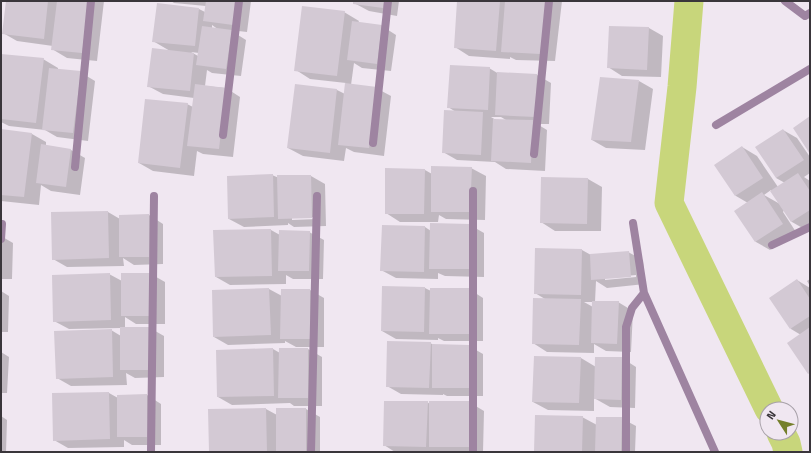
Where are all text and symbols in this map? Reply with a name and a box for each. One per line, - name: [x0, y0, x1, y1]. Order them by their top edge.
- north arrow: [759, 401, 799, 441]
- text: N: [762, 407, 780, 423]

